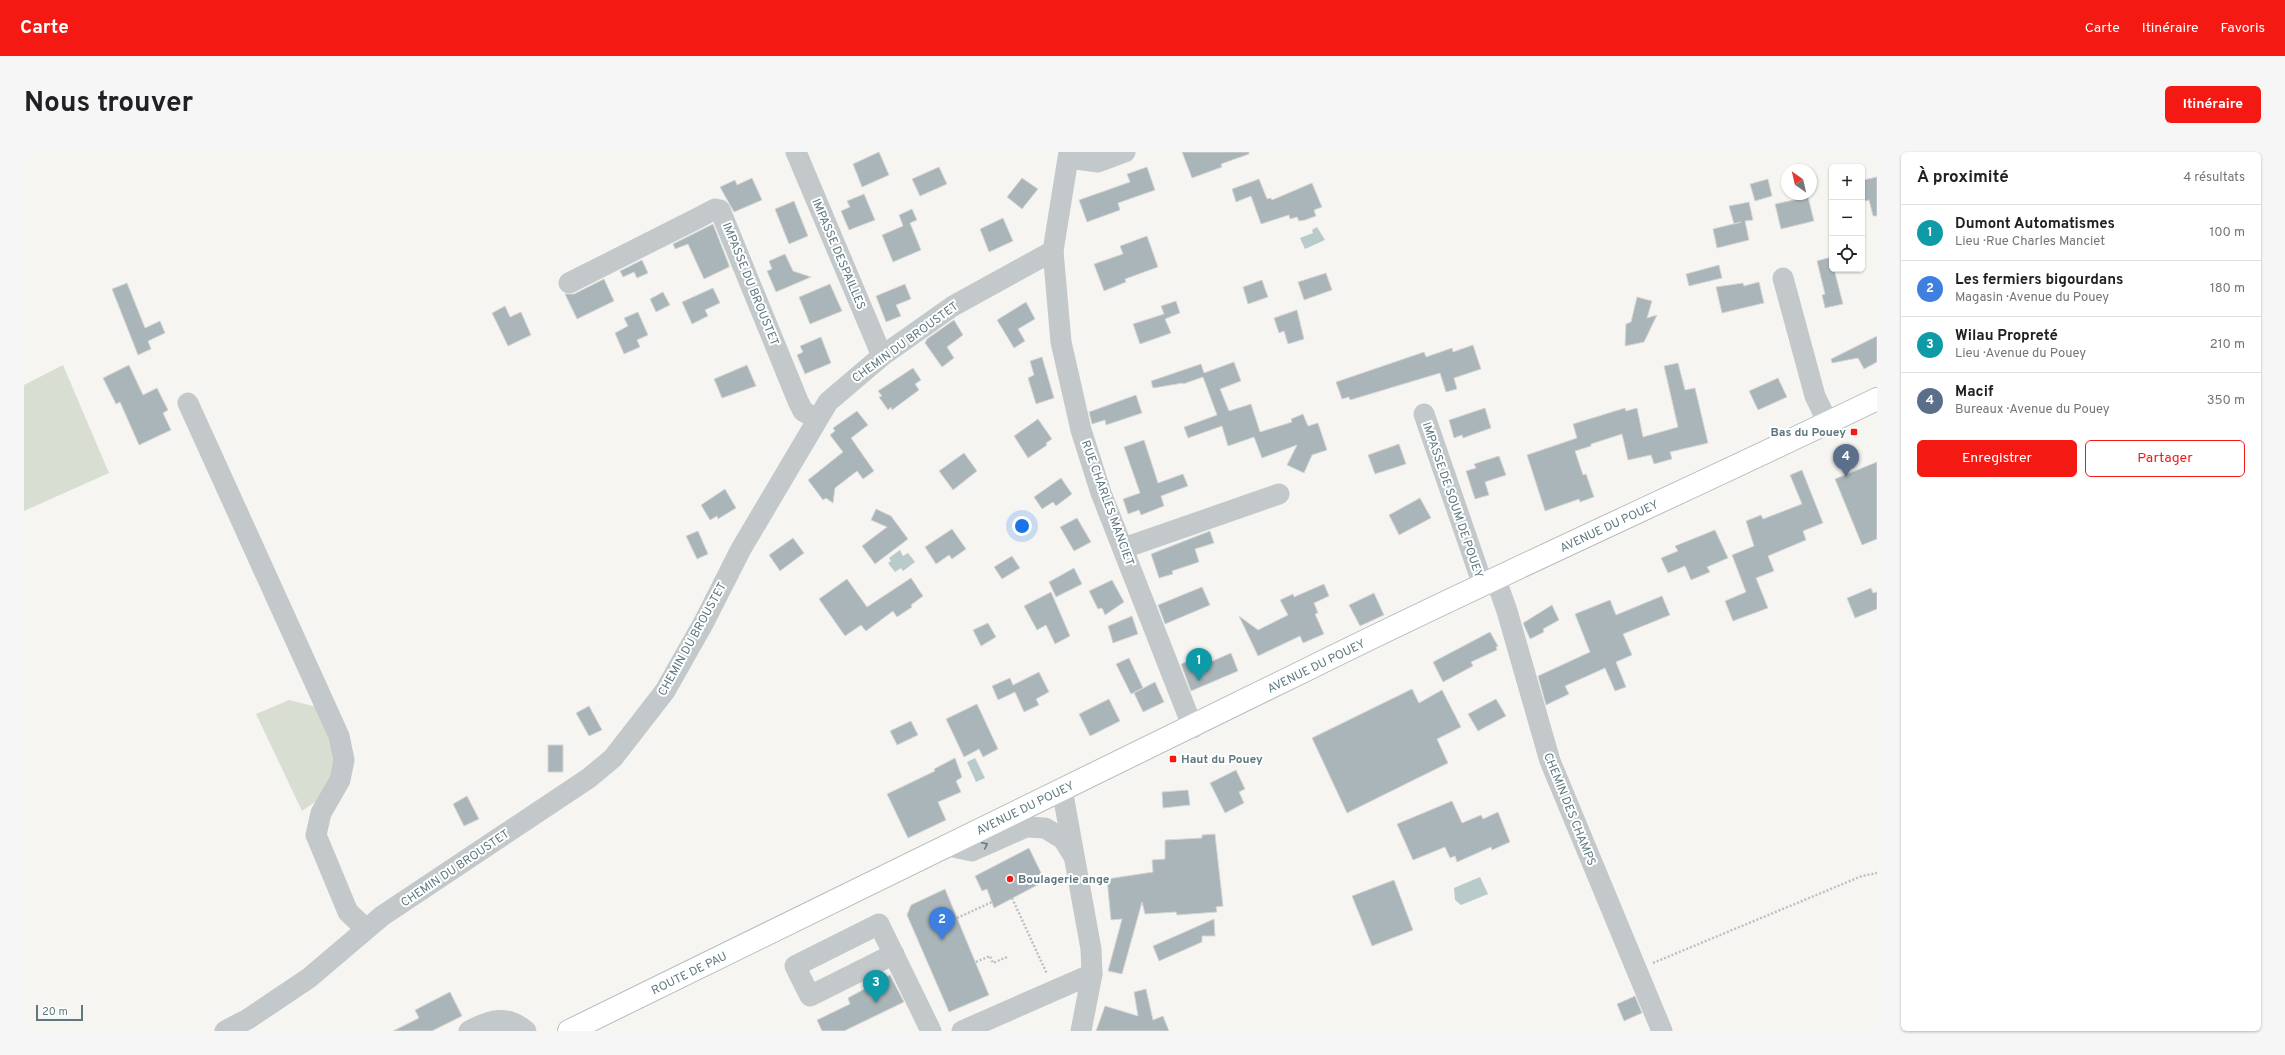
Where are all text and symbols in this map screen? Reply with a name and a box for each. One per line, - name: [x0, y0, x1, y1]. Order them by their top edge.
- text: Carte: [20, 16, 69, 40]
- text: Carte: [2085, 20, 2120, 37]
- text: Itinéraire: [2142, 20, 2199, 37]
- text: Favoris: [2221, 20, 2265, 37]
- text: Nous trouver: [24, 86, 193, 122]
- button: Itinéraire: [2165, 86, 2261, 123]
- north arrow: [1781, 164, 1817, 200]
- map controls: [1829, 164, 1865, 272]
- button: +: [1829, 164, 1865, 200]
- text: À proximité: [1917, 167, 2009, 189]
- text: 4 résultats: [2183, 170, 2245, 186]
- street label: IMPASSE DESPAILLES: [807, 196, 869, 312]
- button: −: [1829, 200, 1865, 236]
- text: Dumont Automatismes: [1955, 215, 2115, 234]
- street label: IMPASSE DU BROUSTET: [718, 220, 782, 348]
- text: 1: [1927, 225, 1933, 241]
- text: 100 m: [2209, 225, 2245, 241]
- text: Lieu · Rue Charles Manciet: [1955, 234, 2105, 250]
- button: locate: [1829, 236, 1865, 272]
- text: Les fermiers bigourdans: [1955, 271, 2124, 290]
- text: 2: [1926, 281, 1934, 297]
- text: 180 m: [2210, 281, 2245, 297]
- text: Magasin · Avenue du Pouey: [1955, 290, 2109, 306]
- street label: CHEMIN DU BROUSTET: [849, 299, 962, 387]
- text: Wilau Propreté: [1955, 327, 2058, 346]
- text: 3: [1926, 337, 1934, 353]
- text: 210 m: [2210, 337, 2245, 353]
- text: Lieu · Avenue du Pouey: [1955, 346, 2086, 362]
- text: Macif: [1955, 383, 1993, 402]
- text: 4: [1926, 393, 1934, 409]
- text: 350 m: [2207, 393, 2245, 409]
- text: Bureaux · Avenue du Pouey: [1955, 402, 2110, 418]
- street label: IMPASSE DE SOUM DE POUEY: [1418, 420, 1486, 581]
- place label: Bas du Pouey: [1770, 425, 1846, 441]
- marker: Bas du Pouey: [1849, 427, 1859, 437]
- street label: RUE CHARLES MANCIET: [1077, 438, 1137, 568]
- button: Enregistrer: [1917, 440, 2077, 477]
- button: Partager: [2085, 440, 2245, 477]
- pin: 4: [1833, 444, 1859, 477]
- street label: AVENUE DU POUEY: [1558, 497, 1662, 557]
- your location: [1012, 516, 1032, 536]
- street label: CHEMIN DU BROUSTET: [655, 580, 731, 699]
- street label: AVENUE DU POUEY: [1265, 636, 1368, 698]
- pin: 1: [1186, 648, 1212, 681]
- street label: CHEMIN DES CHAMPS: [1539, 751, 1599, 868]
- place label: Haut du Pouey: [1181, 752, 1263, 768]
- marker: Haut du Pouey: [1168, 754, 1178, 764]
- street label: AVENUE DU POUEY: [974, 778, 1077, 840]
- street label: CHEMIN DU BROUSTET: [398, 827, 513, 911]
- one-way arrow: [980, 842, 988, 850]
- place label: Boulagerie ange: [1018, 872, 1110, 888]
- marker: Boulagerie ange: [1005, 874, 1015, 884]
- pin: 2: [929, 907, 955, 940]
- street label: ROUTE DE PAU: [649, 949, 730, 999]
- pin: 3: [863, 970, 889, 1003]
- scale bar: [36, 1003, 83, 1022]
- text: 20 m: [42, 1005, 68, 1019]

